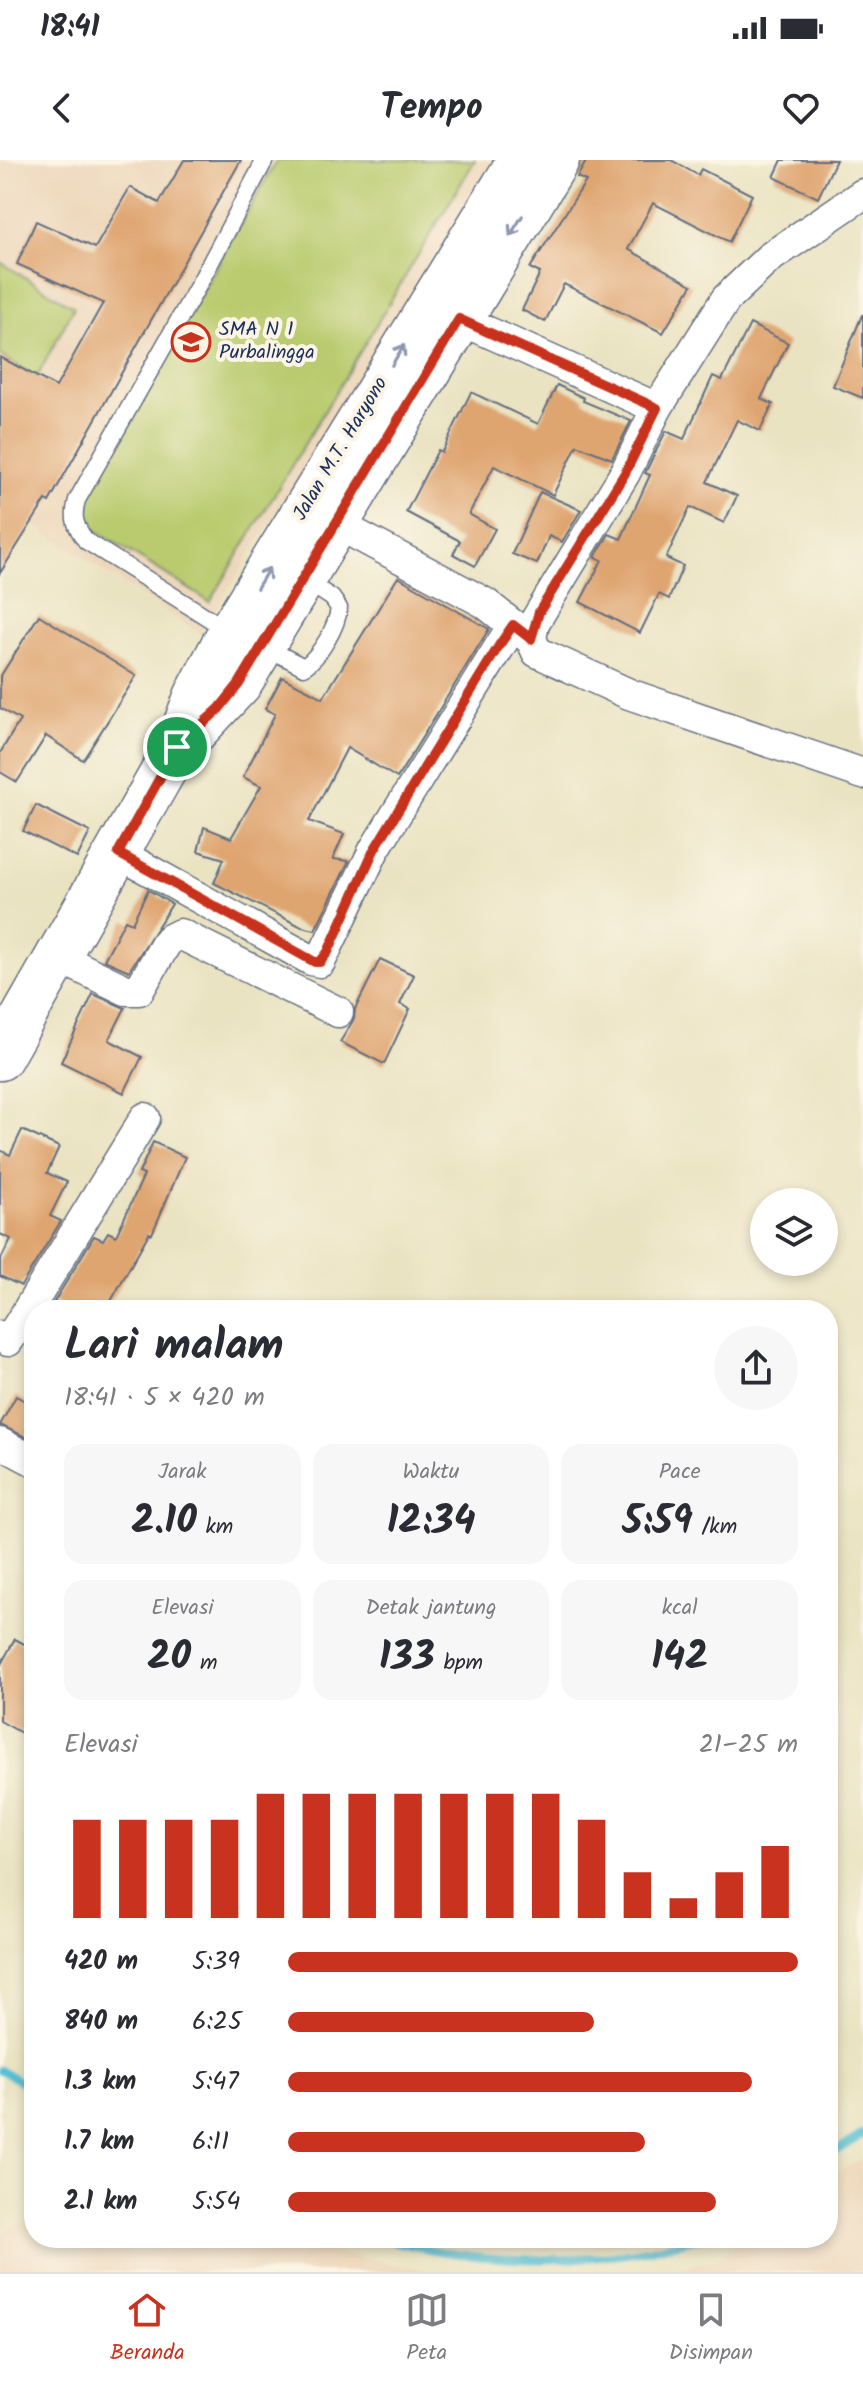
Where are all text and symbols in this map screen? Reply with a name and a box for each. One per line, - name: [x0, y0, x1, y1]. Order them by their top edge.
- text: 18:41: [40, 4, 100, 52]
- text: Tempo: [380, 80, 483, 137]
- icon: back: [40, 86, 84, 130]
- icon: heart: [779, 86, 823, 130]
- one-way arrow: [508, 214, 524, 237]
- place label: SMA N 1 Purbalingga: [219, 314, 315, 369]
- school or university icon: SMA N 1 Purbalingga: [170, 321, 212, 363]
- one-way arrow: [390, 344, 406, 367]
- street label: Jalan M.T. Haryono: [285, 371, 397, 527]
- one-way arrow: [255, 567, 271, 590]
- pin: [143, 713, 211, 781]
- icon: arrive: [155, 725, 199, 769]
- map controls: [750, 1188, 838, 1276]
- button: layers: [750, 1188, 838, 1276]
- text: Lari malam: [64, 1312, 283, 1382]
- button: share: [714, 1326, 798, 1410]
- text: 18:41 · 5 × 420 m: [64, 1377, 265, 1419]
- text: Jarak: [158, 1455, 207, 1490]
- text: Waktu: [403, 1455, 459, 1490]
- text: Pace: [659, 1455, 701, 1490]
- text: 2.10: [131, 1490, 197, 1554]
- text: 12:34: [387, 1490, 475, 1554]
- text: 5:59: [622, 1490, 693, 1554]
- text: km: [197, 1510, 233, 1545]
- text: /km: [693, 1510, 737, 1545]
- text: Elevasi: [151, 1591, 214, 1626]
- text: Detak jantung: [366, 1591, 496, 1626]
- text: kcal: [662, 1591, 698, 1626]
- text: 20: [147, 1626, 191, 1690]
- text: 133: [379, 1626, 435, 1690]
- text: 142: [651, 1626, 708, 1690]
- text: m: [191, 1646, 217, 1681]
- text: bpm: [435, 1646, 483, 1681]
- text: Elevasi: [64, 1724, 138, 1766]
- text: 21–25 m: [699, 1724, 798, 1766]
- text: 420 m: [64, 1941, 138, 1983]
- text: 5:39: [192, 1941, 240, 1983]
- text: 840 m: [64, 2001, 138, 2043]
- text: 6:25: [192, 2001, 242, 2043]
- text: 1.3 km: [64, 2061, 136, 2103]
- text: 5:47: [192, 2061, 239, 2103]
- text: 1.7 km: [64, 2121, 134, 2163]
- text: 6:11: [192, 2121, 229, 2163]
- text: 2.1 km: [64, 2181, 137, 2223]
- text: 5:54: [192, 2181, 241, 2223]
- tab: Beranda: [110, 2288, 185, 2371]
- tab: Peta: [405, 2288, 449, 2371]
- tab: Disimpan: [669, 2288, 753, 2371]

